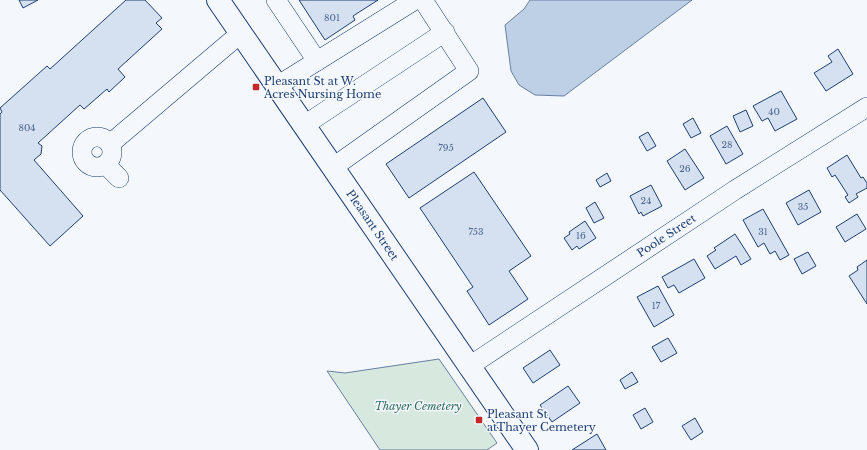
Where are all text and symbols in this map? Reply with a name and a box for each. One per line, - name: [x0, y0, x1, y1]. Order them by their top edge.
- house number: 801: [324, 12, 340, 23]
- place label: Pleasant St at W. Acres Nursing Home: [263, 74, 381, 101]
- marker: Pleasant St at W. Acres Nursing Home: [251, 82, 261, 92]
- house number: 40: [768, 106, 780, 117]
- house number: 804: [18, 122, 36, 133]
- house number: 28: [722, 139, 733, 150]
- house number: 795: [438, 142, 454, 153]
- house number: 26: [679, 163, 691, 174]
- street label: Pleasant Street: [343, 187, 402, 264]
- house number: 24: [641, 195, 651, 206]
- house number: 35: [798, 201, 808, 212]
- street label: Poole Street: [634, 210, 699, 260]
- house number: 753: [468, 226, 484, 237]
- house number: 31: [758, 226, 768, 237]
- house number: 16: [576, 230, 586, 241]
- house number: 17: [652, 300, 661, 311]
- park label: Thayer Cemetery: [375, 399, 462, 413]
- place label: Pleasant St atThayer Cemetery: [487, 407, 596, 434]
- marker: Pleasant St atThayer Cemetery: [474, 415, 484, 425]

